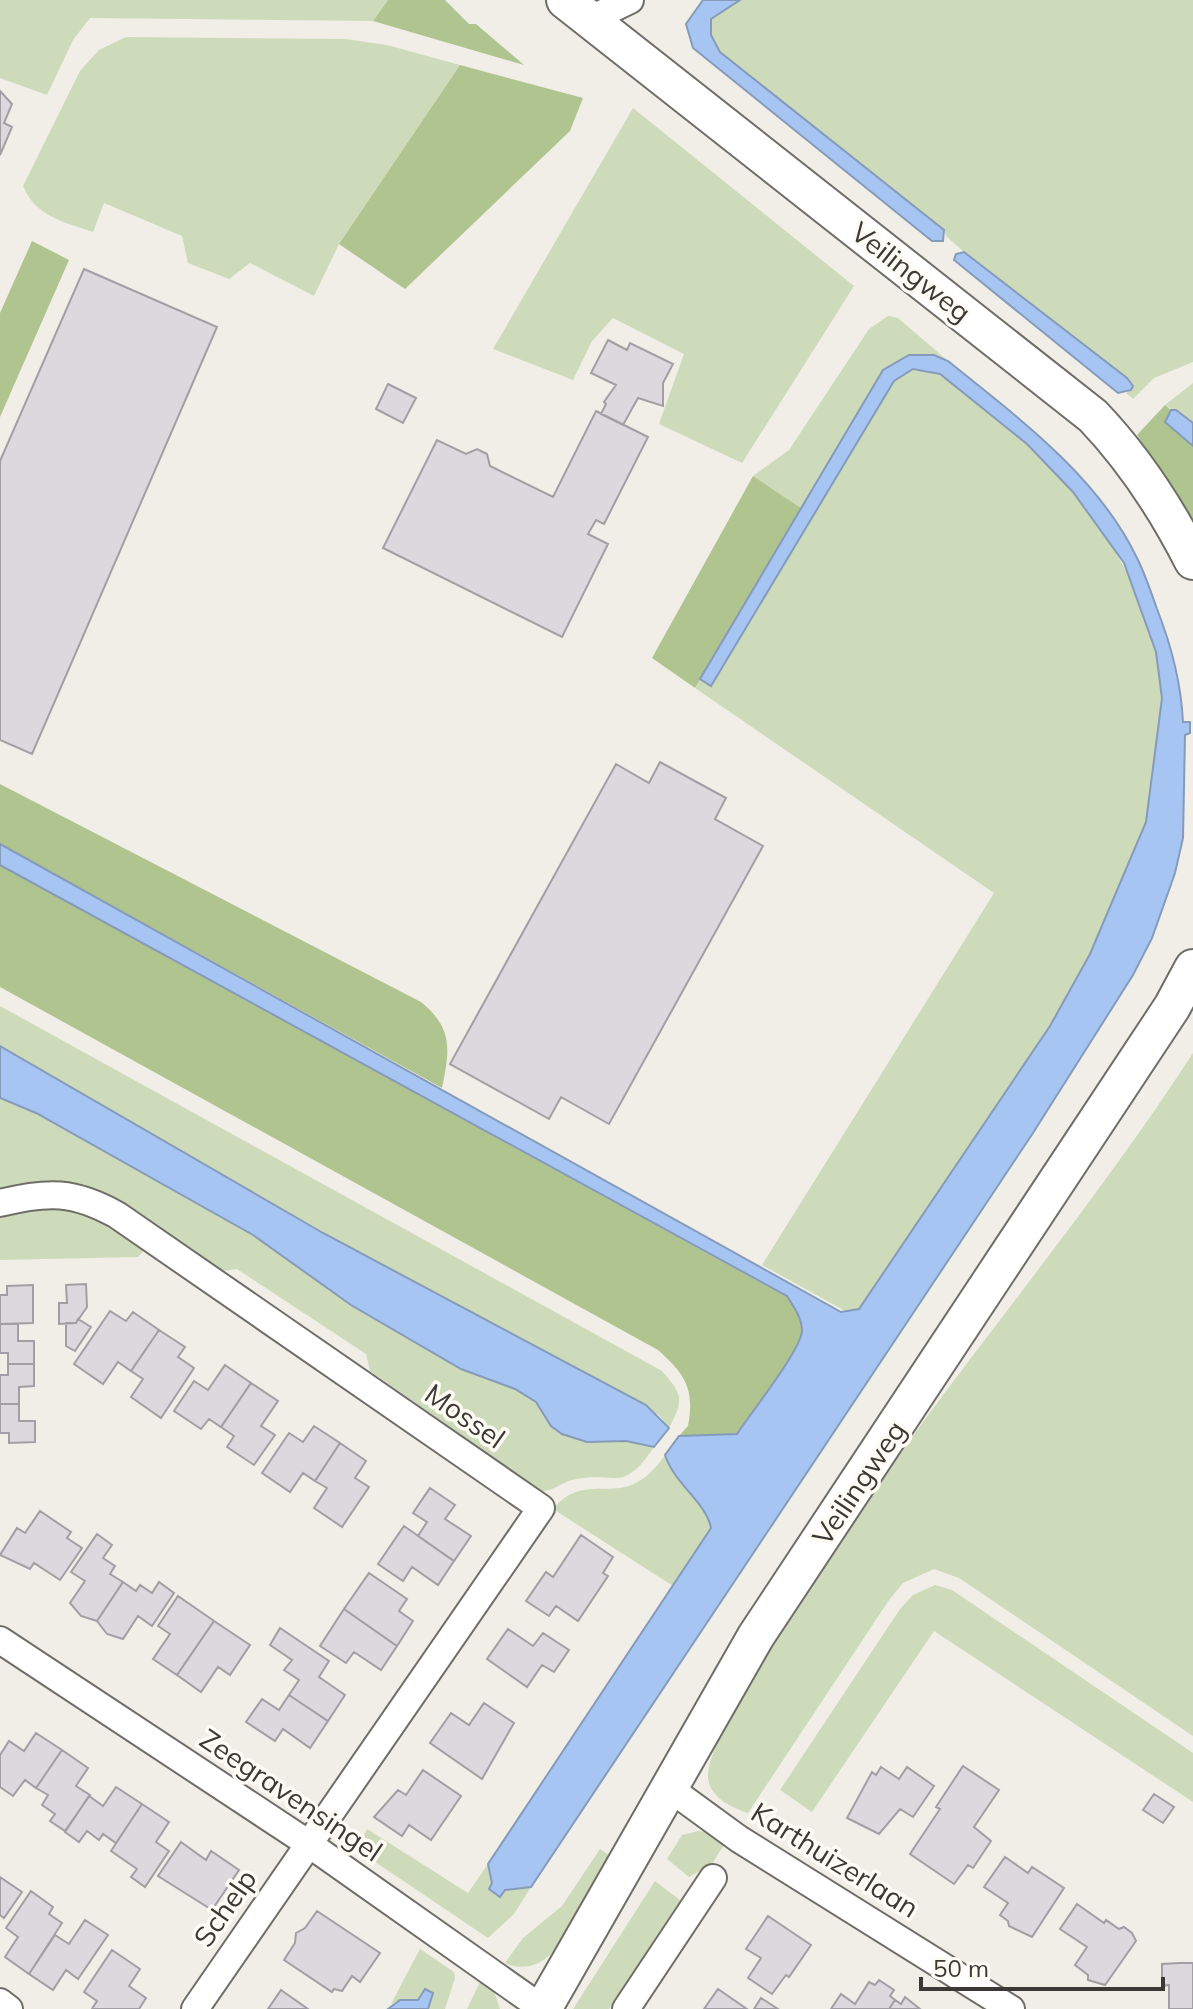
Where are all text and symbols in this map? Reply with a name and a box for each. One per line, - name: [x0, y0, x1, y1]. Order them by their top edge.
- street label: Veilingweg: [844, 214, 978, 329]
- street label: Mossel: [419, 1376, 512, 1456]
- street label: Veilingweg: [804, 1414, 913, 1552]
- street label: Zeegravensingel: [193, 1721, 389, 1868]
- street label: Karthuizerlaan: [745, 1794, 925, 1925]
- street label: Schelp: [185, 1862, 264, 1953]
- scale bar: [921, 1941, 1163, 1991]
- text: 50 m: [933, 1953, 989, 1983]

